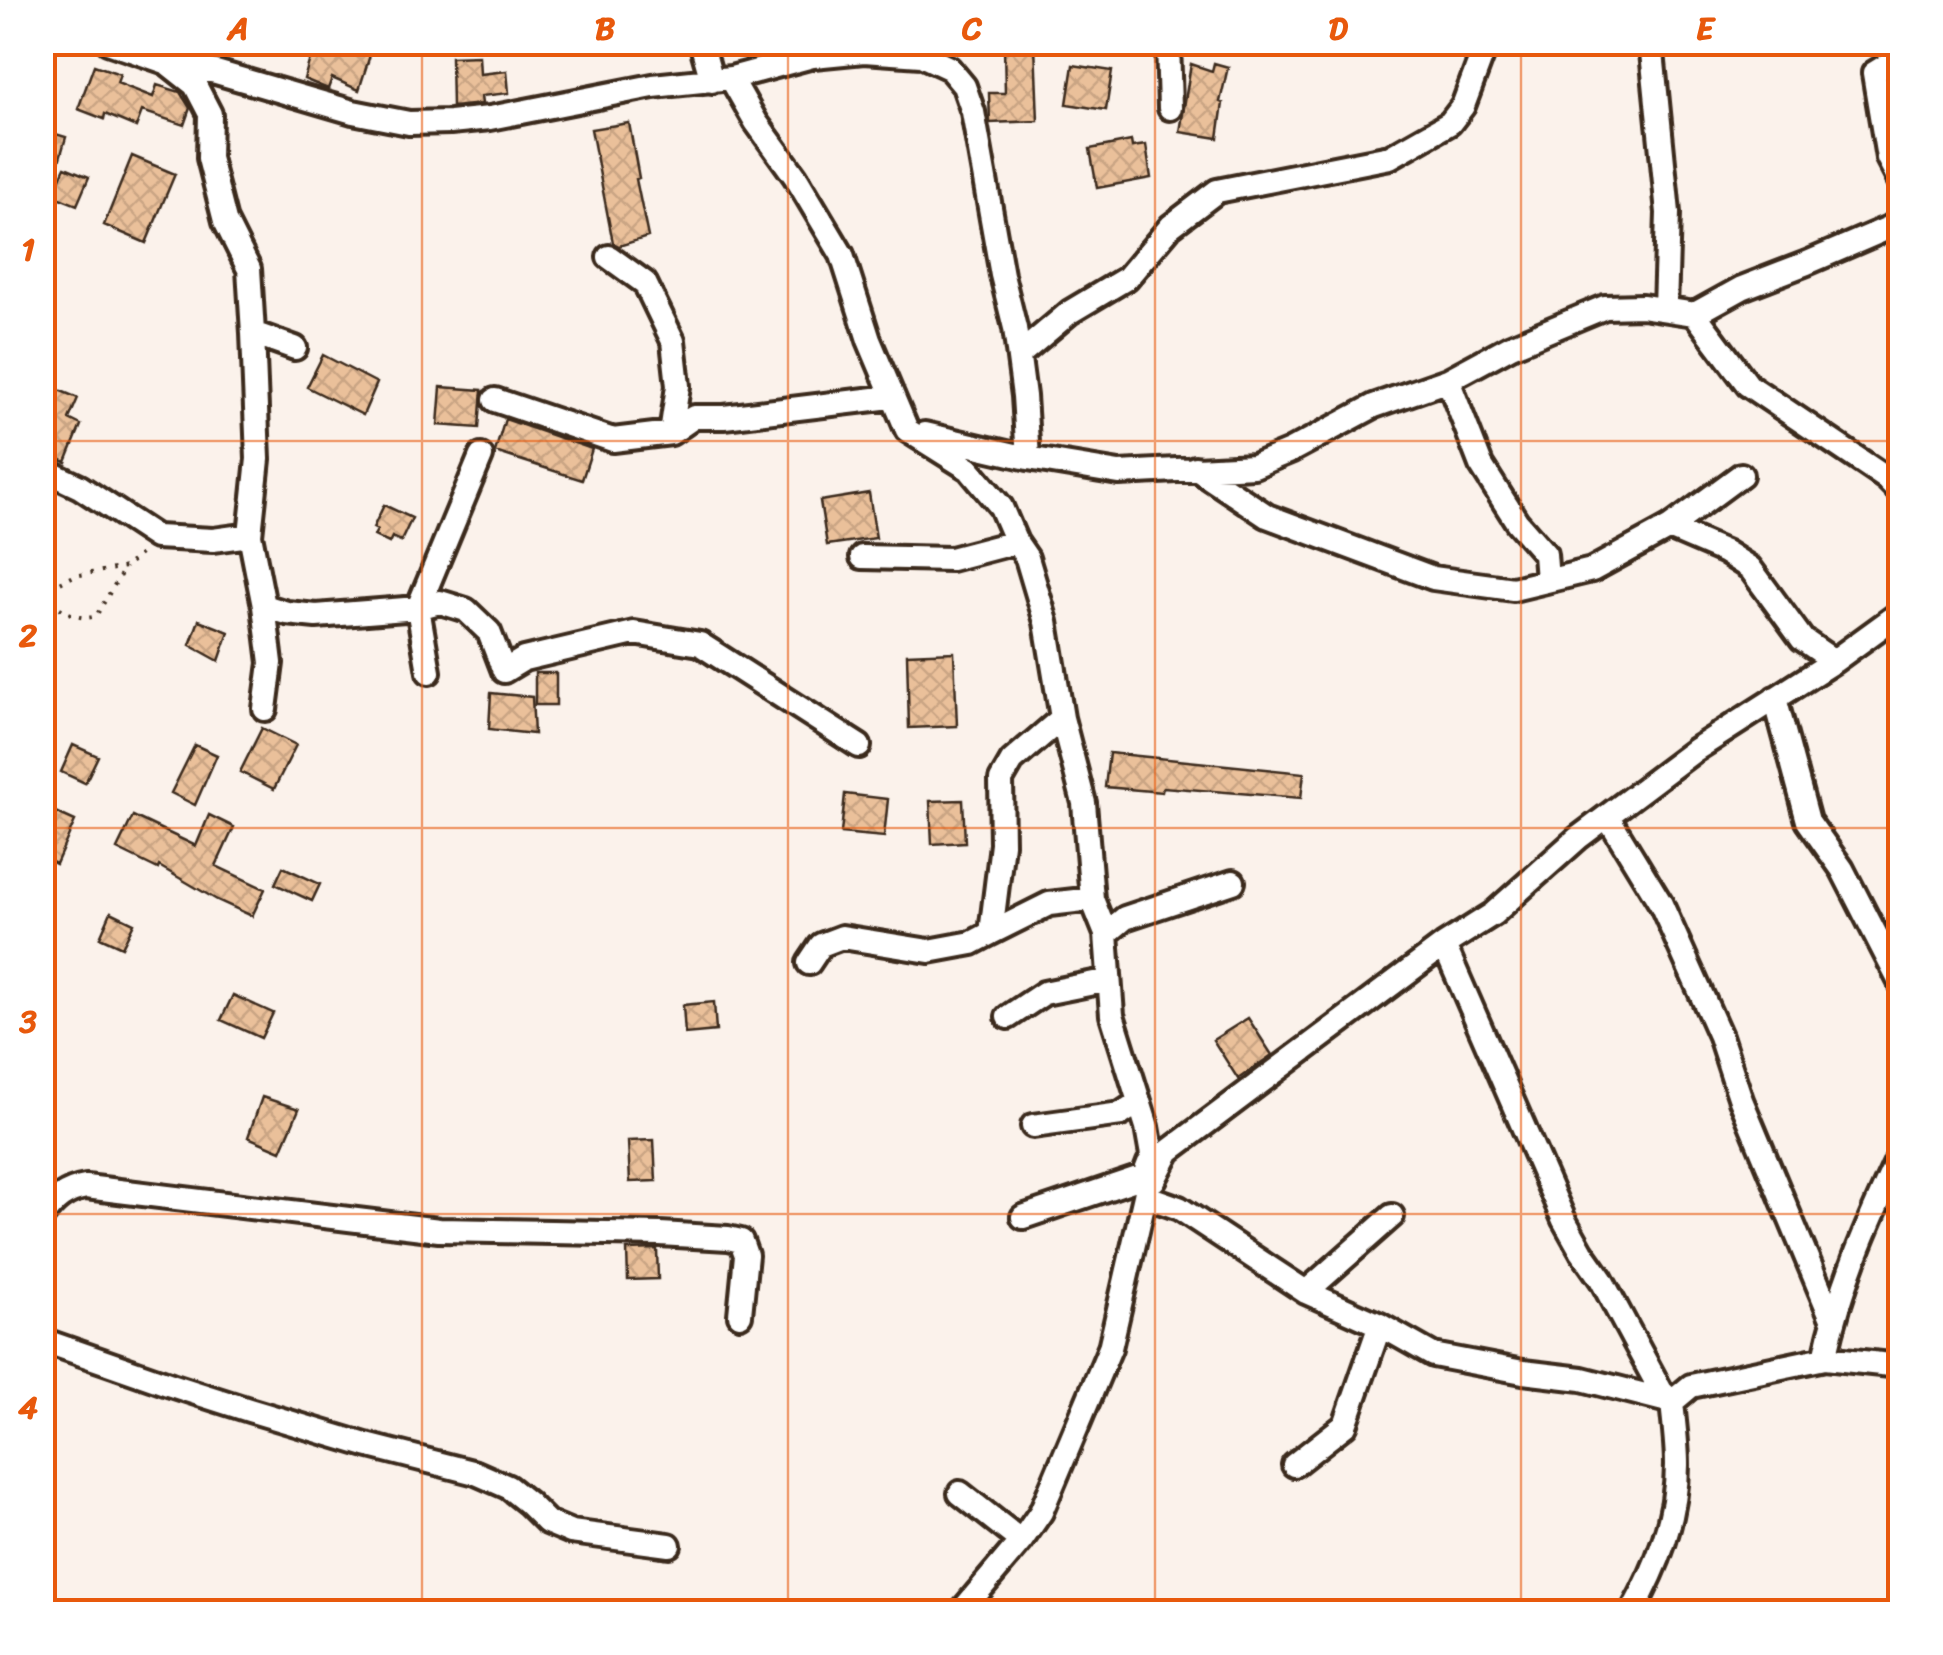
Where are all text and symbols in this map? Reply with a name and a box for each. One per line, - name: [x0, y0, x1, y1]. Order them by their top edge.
- text: A: [226, 0, 249, 57]
- text: B: [595, 0, 615, 57]
- text: C: [961, 0, 983, 57]
- text: D: [1328, 0, 1348, 57]
- text: E: [1696, 0, 1716, 57]
- text: 1: [21, 221, 35, 278]
- text: 2: [19, 607, 38, 664]
- text: 3: [18, 993, 37, 1050]
- text: 4: [18, 1379, 38, 1436]

